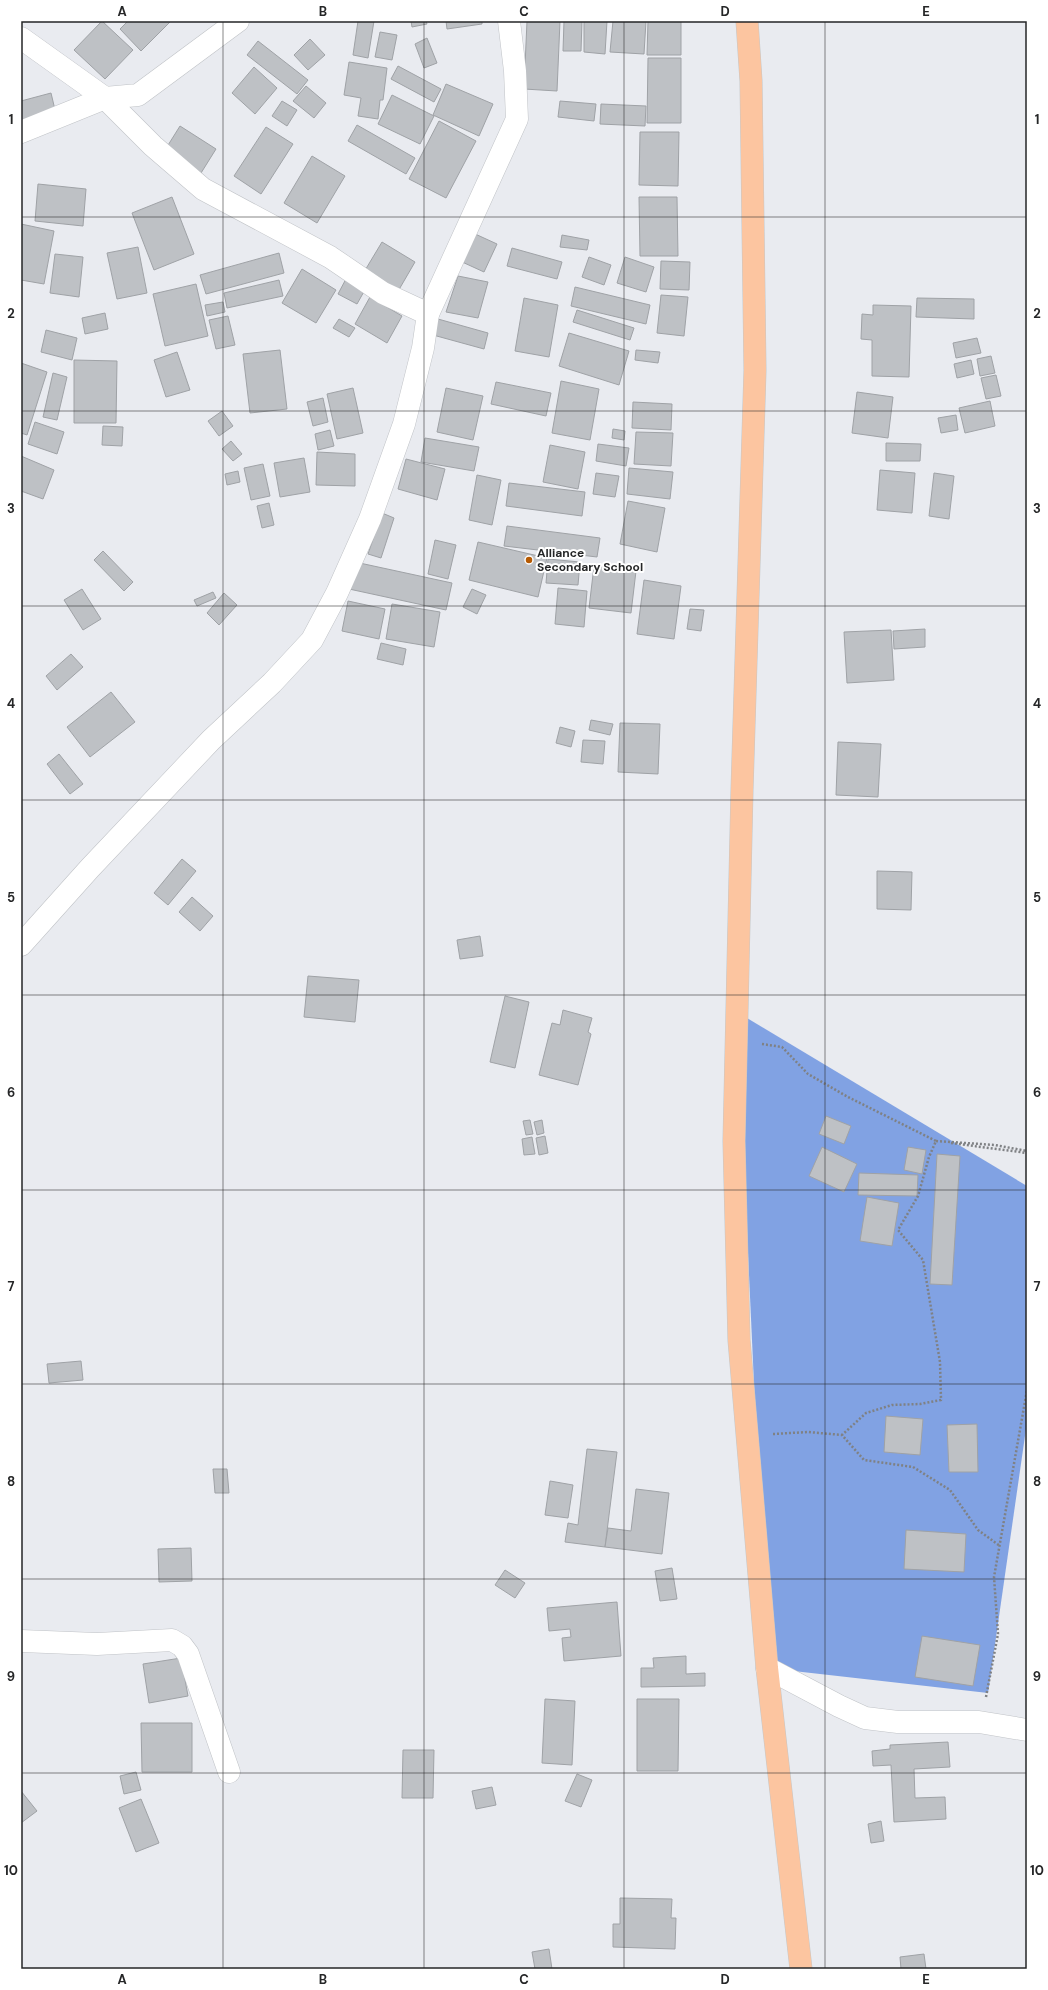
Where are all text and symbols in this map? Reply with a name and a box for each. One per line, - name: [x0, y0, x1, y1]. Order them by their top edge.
- text: A: [117, 3, 127, 20]
- text: B: [319, 3, 327, 20]
- text: C: [519, 3, 529, 20]
- text: D: [720, 3, 730, 20]
- text: E: [922, 3, 930, 20]
- text: 1: [9, 111, 13, 128]
- text: 1: [1035, 111, 1039, 128]
- text: 2: [7, 305, 15, 322]
- text: 2: [1033, 305, 1041, 322]
- text: 3: [7, 500, 15, 517]
- text: 3: [1033, 500, 1041, 517]
- place label: Alliance Secondary School: [537, 545, 643, 575]
- marker: Alliance Secondary School: [524, 555, 534, 565]
- text: 4: [7, 695, 15, 712]
- text: 4: [1033, 695, 1041, 712]
- text: 5: [7, 889, 15, 906]
- text: 5: [1033, 889, 1041, 906]
- text: 6: [7, 1084, 15, 1101]
- text: 6: [1033, 1084, 1041, 1101]
- text: 7: [8, 1278, 15, 1295]
- text: 7: [1034, 1278, 1041, 1295]
- text: 8: [7, 1473, 15, 1490]
- text: 8: [1033, 1473, 1041, 1490]
- text: 9: [7, 1668, 15, 1685]
- text: 9: [1033, 1668, 1041, 1685]
- text: 10: [4, 1862, 18, 1879]
- text: 10: [1030, 1862, 1044, 1879]
- text: A: [117, 1971, 127, 1988]
- text: B: [319, 1971, 327, 1988]
- text: C: [519, 1971, 529, 1988]
- text: D: [720, 1971, 730, 1988]
- text: E: [922, 1971, 930, 1988]

